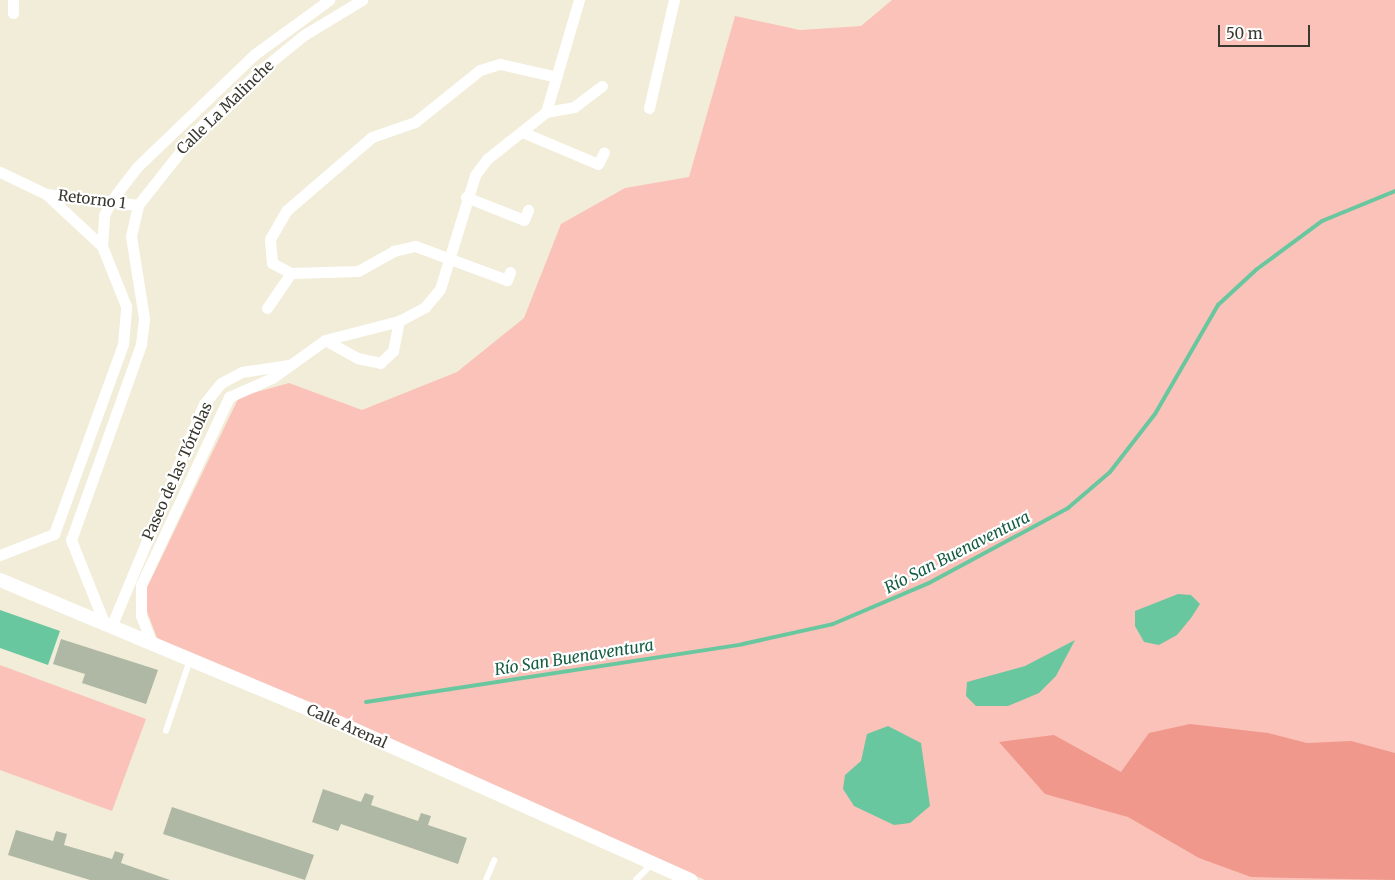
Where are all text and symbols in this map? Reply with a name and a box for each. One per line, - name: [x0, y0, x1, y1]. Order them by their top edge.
- scale bar: [1220, 15, 1312, 47]
- text: 50 m: [1226, 24, 1263, 43]
- street label: Calle La Malinche: [173, 56, 277, 158]
- street label: Retorno 1: [57, 186, 127, 212]
- street label: Paseo de las Tórtolas: [138, 399, 216, 543]
- water label: Río San Buenaventura: [881, 507, 1033, 597]
- water label: Río San Buenaventura: [493, 635, 655, 679]
- street label: Calle Arenal: [304, 700, 390, 752]

